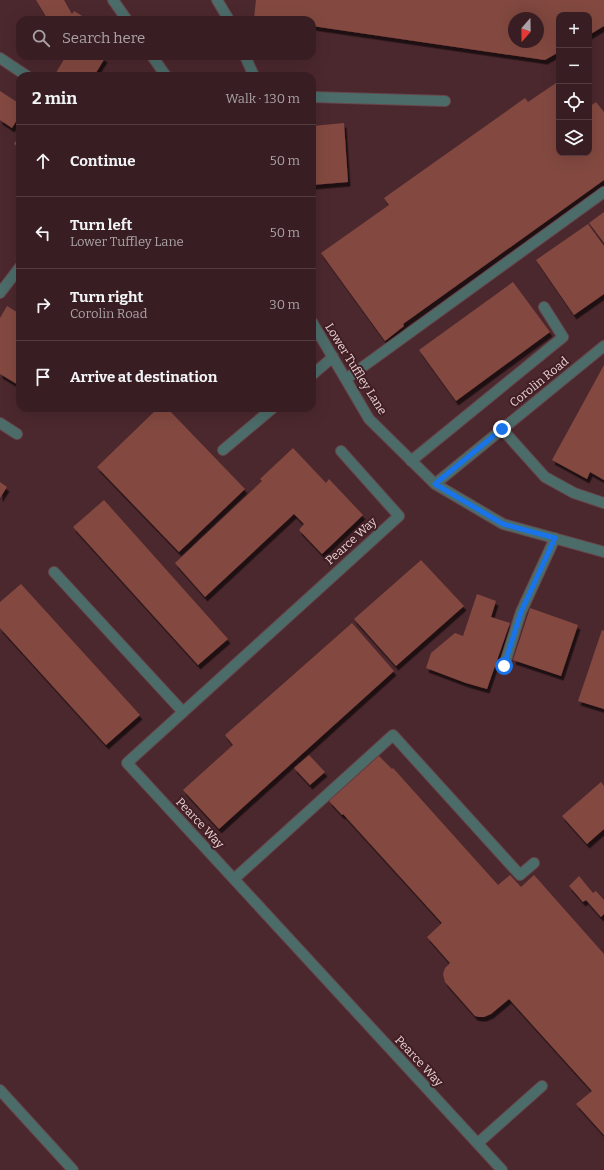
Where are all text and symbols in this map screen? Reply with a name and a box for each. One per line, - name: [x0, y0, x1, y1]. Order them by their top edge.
- north arrow: [508, 12, 544, 48]
- map controls: [556, 12, 592, 156]
- button: +: [556, 12, 592, 48]
- search box: [16, 16, 316, 60]
- icon: search: [30, 27, 52, 49]
- text: Search here: [62, 29, 145, 47]
- button: −: [556, 48, 592, 84]
- button: locate: [556, 84, 592, 120]
- text: 2 min: [32, 88, 77, 109]
- text: Walk · 130 m: [226, 91, 300, 106]
- button: layers: [556, 120, 592, 156]
- icon: ahead: [32, 150, 54, 172]
- text: Continue: [70, 152, 136, 170]
- text: 50 m: [270, 153, 300, 168]
- text: Turn left: [70, 216, 132, 234]
- icon: left: [32, 222, 54, 244]
- text: 50 m: [270, 225, 300, 240]
- text: Lower Tuffley Lane: [70, 234, 184, 249]
- text: Turn right: [70, 288, 143, 306]
- icon: right: [32, 294, 54, 316]
- text: 30 m: [269, 297, 300, 312]
- text: Corolin Road: [70, 306, 147, 321]
- street label: Lower Tuffley Lane: [322, 321, 390, 417]
- street label: Corolin Road: [507, 354, 571, 410]
- icon: arrive: [32, 366, 54, 388]
- text: Arrive at destination: [70, 368, 217, 386]
- route end: [493, 420, 511, 438]
- street label: Pearce Way: [323, 514, 380, 568]
- route start: [495, 657, 513, 675]
- street label: Pearce Way: [173, 795, 227, 852]
- street label: Pearce Way: [392, 1033, 446, 1090]

